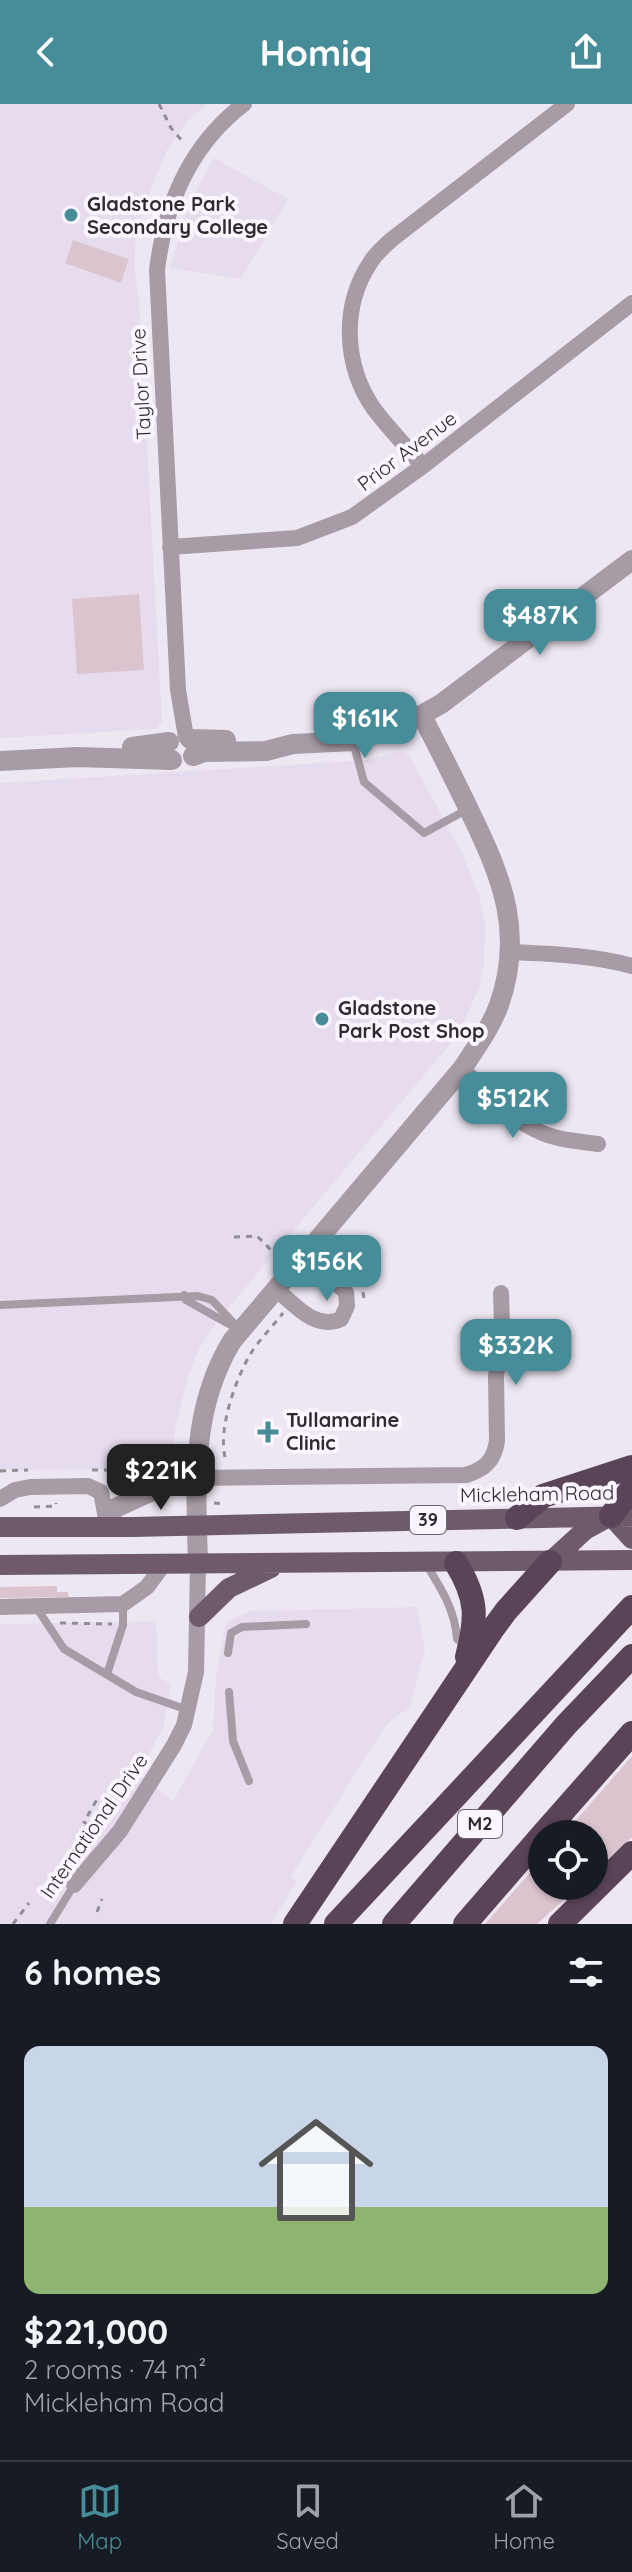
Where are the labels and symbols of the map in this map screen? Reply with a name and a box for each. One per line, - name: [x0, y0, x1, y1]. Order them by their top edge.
- place label: Gladstone Park Secondary College: [87, 191, 268, 239]
- marker: Gladstone Park Secondary College: [62, 206, 80, 224]
- street label: Taylor Drive: [125, 328, 156, 440]
- street label: Prior Avenue: [352, 405, 461, 496]
- pin: $487K: [484, 589, 596, 657]
- pin: $161K: [309, 692, 421, 760]
- place label: Gladstone Park Post Shop: [338, 995, 485, 1043]
- marker: Gladstone Park Post Shop: [313, 1010, 331, 1028]
- pin: $512K: [457, 1072, 569, 1140]
- pin: $156K: [271, 1235, 383, 1303]
- pin: $332K: [460, 1319, 572, 1387]
- place label: Tullamarine Clinic: [286, 1407, 399, 1455]
- marker: Tullamarine Clinic: [257, 1421, 279, 1443]
- pin: $221K: [105, 1444, 217, 1512]
- street label: Mickleham Road: [460, 1480, 614, 1507]
- road number: 39: [410, 1506, 446, 1534]
- street label: International Drive: [34, 1749, 153, 1903]
- road number: M2: [458, 1810, 502, 1838]

